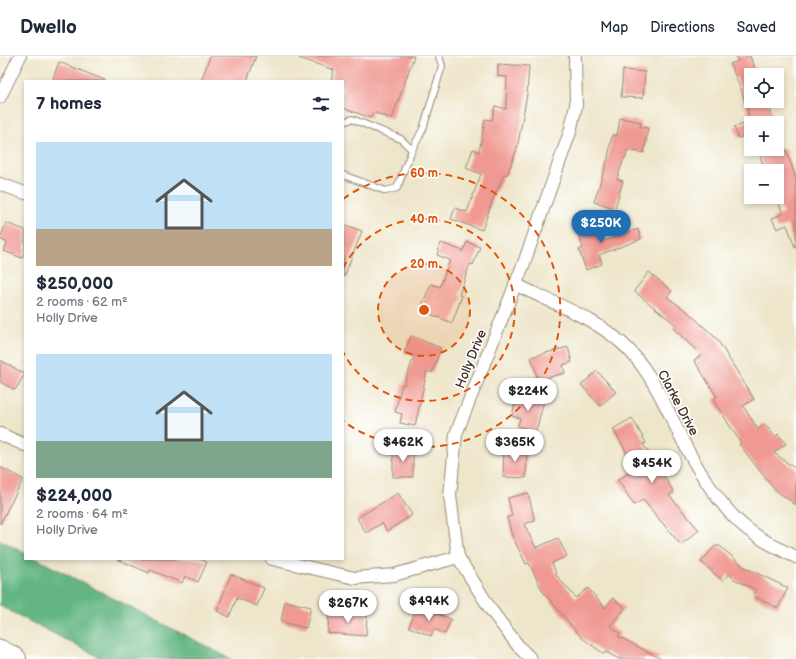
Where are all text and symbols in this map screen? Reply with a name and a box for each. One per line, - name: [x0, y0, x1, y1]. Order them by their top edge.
- text: Dwello: [20, 16, 77, 39]
- text: Map: [600, 19, 628, 36]
- text: Directions: [650, 19, 715, 36]
- text: Saved: [737, 19, 776, 36]
- map controls: [744, 68, 784, 204]
- button: locate: [744, 68, 784, 108]
- icon: filters: [310, 93, 332, 115]
- text: 7 homes: [36, 94, 102, 114]
- button: +: [744, 116, 784, 156]
- button: −: [744, 164, 784, 204]
- text: 60 m: [410, 166, 438, 181]
- icon: home: [148, 168, 220, 240]
- pin: $250K: [573, 210, 629, 244]
- text: 40 m: [410, 212, 438, 227]
- text: $250K: [581, 215, 621, 231]
- text: 20 m: [410, 257, 438, 272]
- text: $250,000: [36, 274, 113, 294]
- text: 2 rooms · 62 m²: [36, 294, 128, 310]
- centre of rings: [417, 303, 431, 317]
- text: Holly Drive: [36, 310, 98, 326]
- street label: Holly Drive: [452, 327, 490, 391]
- street label: Clarke Drive: [654, 367, 702, 439]
- pin: $224K: [500, 378, 556, 412]
- icon: home: [148, 380, 220, 452]
- text: $224K: [508, 383, 548, 399]
- pin: $462K: [375, 429, 431, 463]
- pin: $365K: [487, 429, 543, 463]
- text: $462K: [383, 434, 423, 450]
- text: $365K: [495, 434, 535, 450]
- pin: $454K: [624, 450, 680, 484]
- text: $454K: [632, 455, 672, 471]
- text: $224,000: [36, 486, 112, 506]
- text: 2 rooms · 64 m²: [36, 506, 128, 522]
- text: Holly Drive: [36, 522, 98, 538]
- pin: $494K: [401, 588, 457, 622]
- pin: $267K: [320, 590, 376, 624]
- text: $494K: [409, 593, 449, 609]
- text: $267K: [328, 595, 368, 611]

